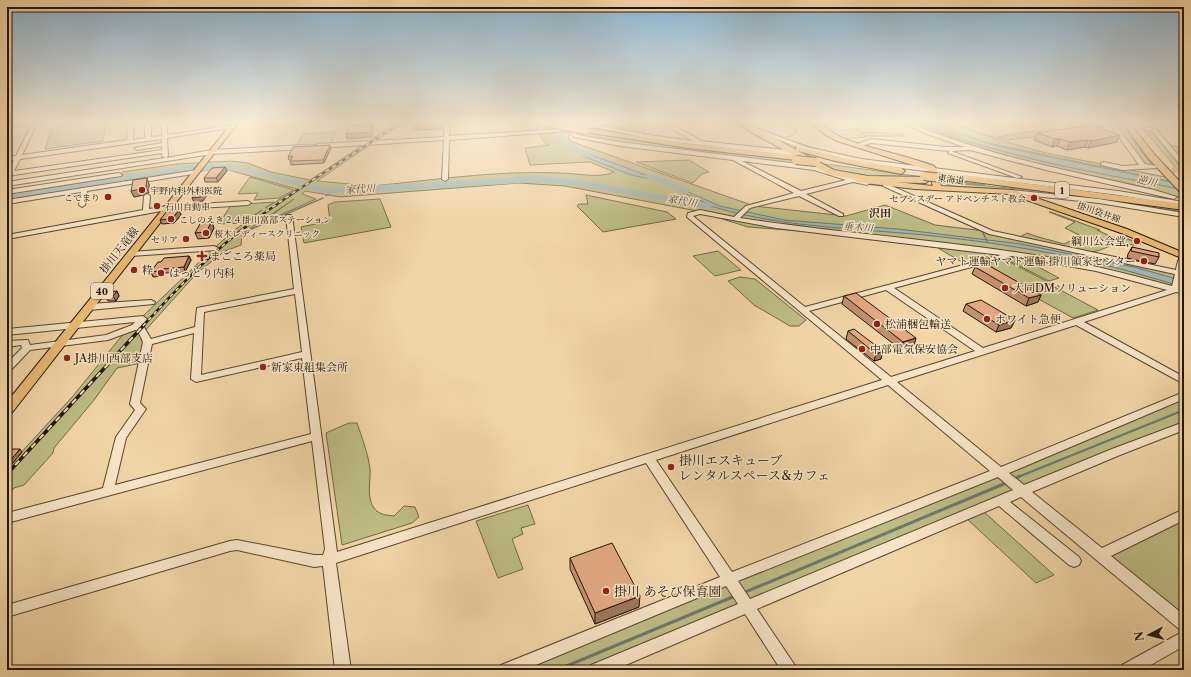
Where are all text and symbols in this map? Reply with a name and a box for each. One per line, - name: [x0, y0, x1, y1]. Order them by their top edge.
- street label: 東海道: [937, 172, 965, 186]
- water label: 逆川: [1136, 173, 1159, 189]
- water label: 家代川: [345, 182, 376, 196]
- road number: 1: [1055, 182, 1069, 198]
- marker: 宇野内科外科医院: [137, 185, 147, 195]
- place label: 宇野内科外科医院: [150, 185, 222, 196]
- place label: こでまり: [64, 192, 100, 203]
- marker: こでまり: [103, 192, 113, 202]
- water label: 家代川: [666, 192, 699, 210]
- place label: セブンスデー アドベンチスト教会: [890, 193, 1026, 204]
- marker: セブンスデー アドベンチスト教会: [1029, 193, 1039, 203]
- street label: 掛川袋井線: [1076, 199, 1122, 225]
- marker: 石川自動車: [152, 201, 162, 211]
- place label: 石川自動車: [165, 201, 210, 212]
- district label: 沢田: [869, 206, 891, 220]
- marker: こしのえき２４掛川富部ステーション: [166, 214, 176, 224]
- place label: こしのえき２４掛川富部ステーション: [179, 214, 331, 225]
- water label: 垂木川: [842, 219, 875, 235]
- street label: 掛川天竜線: [97, 224, 141, 276]
- marker: 桜木レディースクリニック: [201, 228, 211, 238]
- place label: 桜木レディースクリニック: [214, 228, 320, 239]
- place label: セリア: [151, 234, 178, 245]
- marker: セリア: [181, 234, 191, 244]
- place label: 綱川公会堂,: [1071, 234, 1129, 248]
- marker: 綱川公会堂,: [1132, 236, 1142, 246]
- place label: まごころ薬局: [210, 249, 276, 263]
- marker: まごころ薬局: [197, 251, 207, 261]
- place label: ヤマト運輸ヤマト運輸 掛川領家センター: [936, 254, 1136, 268]
- marker: ヤマト運輸ヤマト運輸 掛川領家センター: [1139, 256, 1149, 266]
- place label: 粋: [142, 263, 153, 277]
- marker: 粋: [129, 265, 139, 275]
- place label: はっとり内科: [169, 266, 235, 280]
- marker: はっとり内科: [156, 268, 166, 278]
- place label: 大同DMソリューション: [1013, 281, 1131, 295]
- road number: 40: [91, 283, 113, 299]
- marker: 大同DMソリューション: [1000, 283, 1010, 293]
- place label: ホワイト急便: [995, 312, 1061, 326]
- marker: ホワイト急便: [982, 314, 992, 324]
- place label: 松浦梱包輸送: [885, 317, 951, 331]
- marker: 松浦梱包輸送: [872, 319, 882, 329]
- place label: 中部電気保安協会: [870, 342, 958, 356]
- marker: 中部電気保安協会: [857, 344, 867, 354]
- place label: JA掛川西部支店: [73, 351, 153, 365]
- marker: JA掛川西部支店: [62, 353, 72, 363]
- place label: 新家東組集会所: [271, 360, 348, 374]
- marker: 新家東組集会所: [258, 362, 268, 372]
- place label: 掛川エスキューブ レンタルスペース&カフェ: [679, 452, 830, 483]
- marker: 掛川エスキューブ レンタルスペース&カフェ: [666, 462, 676, 472]
- place label: 掛川 あそび保育園: [614, 583, 721, 599]
- marker: 掛川 あそび保育園: [601, 586, 611, 596]
- north arrow: [1129, 615, 1169, 655]
- text: N: [1131, 630, 1147, 642]

